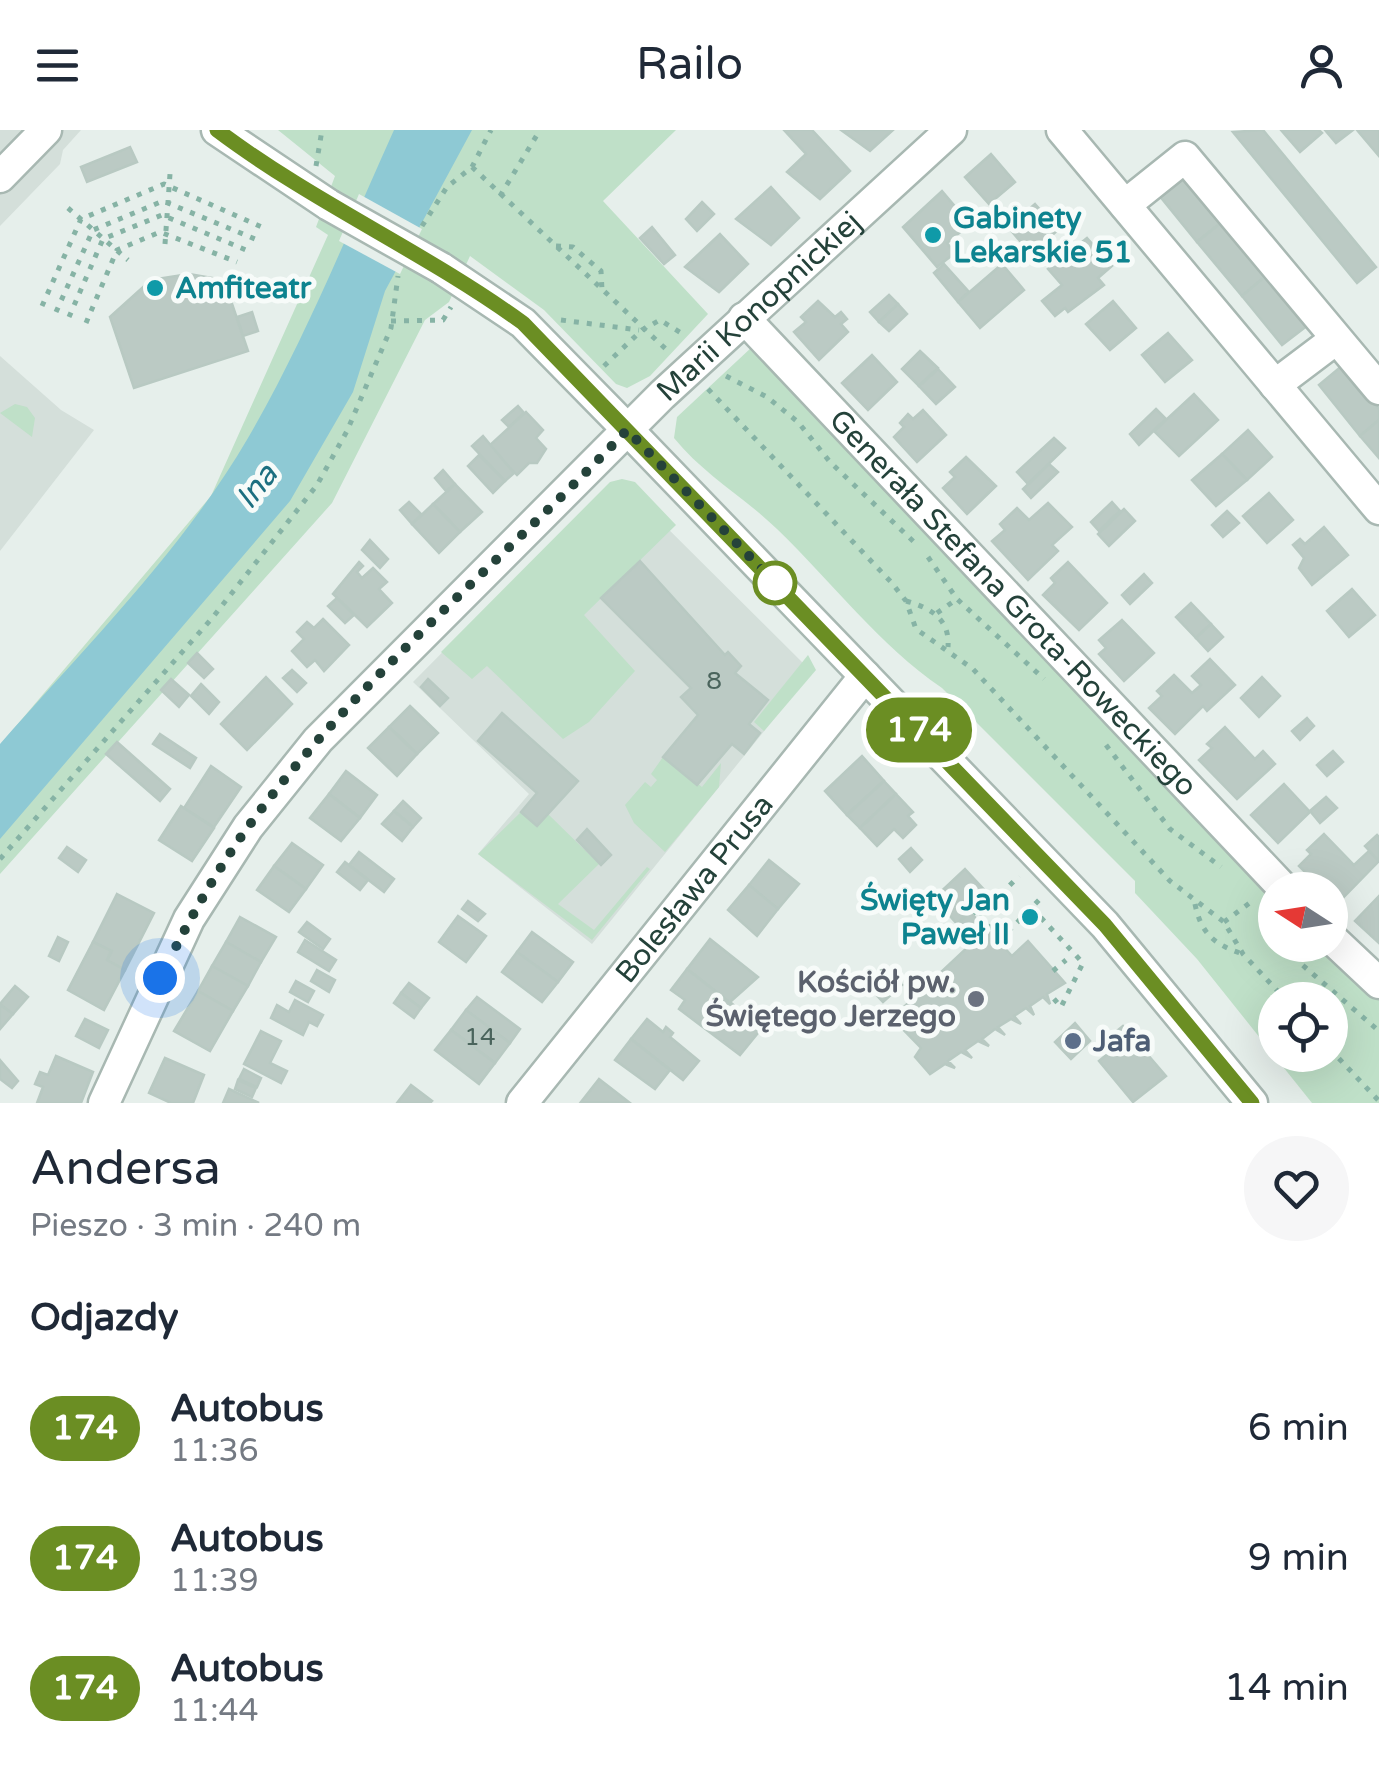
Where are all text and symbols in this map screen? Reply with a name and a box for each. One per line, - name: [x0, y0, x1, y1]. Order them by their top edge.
- icon: menu: [30, 38, 85, 93]
- text: Railo: [636, 38, 743, 92]
- icon: person: [1294, 38, 1349, 93]
- place label: Gabinety Lekarskie 51: [953, 200, 1132, 271]
- street label: Marii Konopnickiej: [649, 204, 869, 410]
- marker: Gabinety Lekarskie 51: [922, 224, 944, 246]
- place label: Amfiteatr: [175, 270, 312, 307]
- marker: Amfiteatr: [144, 277, 166, 299]
- street label: Generała Stefana Grota-Roweckiego: [821, 402, 1205, 804]
- water label: Ina: [228, 456, 287, 517]
- unlabelled marker: [754, 562, 796, 604]
- house number: 8: [706, 666, 722, 696]
- line badge: 174: [862, 698, 976, 762]
- text: 174: [886, 709, 952, 751]
- street label: Bolesława Prusa: [608, 787, 781, 991]
- north arrow: [1258, 872, 1348, 962]
- map controls: [1258, 872, 1348, 1072]
- place label: Święty Jan Paweł II: [860, 881, 1010, 953]
- marker: Święty Jan Paweł II: [1019, 906, 1041, 928]
- your location: [135, 953, 185, 1003]
- place label: Kościół pw. Świętego Jerzego: [706, 964, 956, 1035]
- button: locate: [1258, 982, 1348, 1072]
- marker: Kościół pw. Świętego Jerzego: [965, 988, 987, 1010]
- house number: 14: [464, 1022, 496, 1052]
- place label: Jafa: [1092, 1023, 1151, 1060]
- marker: Jafa: [1062, 1030, 1084, 1052]
- button: heart: [1244, 1136, 1349, 1241]
- text: Andersa: [30, 1140, 221, 1198]
- text: Pieszo · 3 min · 240 m: [30, 1207, 361, 1245]
- text: Odjazdy: [30, 1295, 178, 1341]
- text: Autobus: [170, 1386, 324, 1432]
- text: 6 min: [1248, 1405, 1349, 1451]
- text: 174: [52, 1407, 118, 1449]
- text: 11:36: [170, 1432, 259, 1470]
- text: Autobus: [170, 1516, 324, 1562]
- text: 9 min: [1248, 1535, 1349, 1581]
- text: 174: [52, 1537, 118, 1579]
- text: 11:39: [170, 1562, 259, 1600]
- text: Autobus: [170, 1646, 324, 1692]
- text: 14 min: [1224, 1665, 1349, 1711]
- text: 174: [52, 1667, 118, 1709]
- text: 11:44: [170, 1692, 259, 1730]

